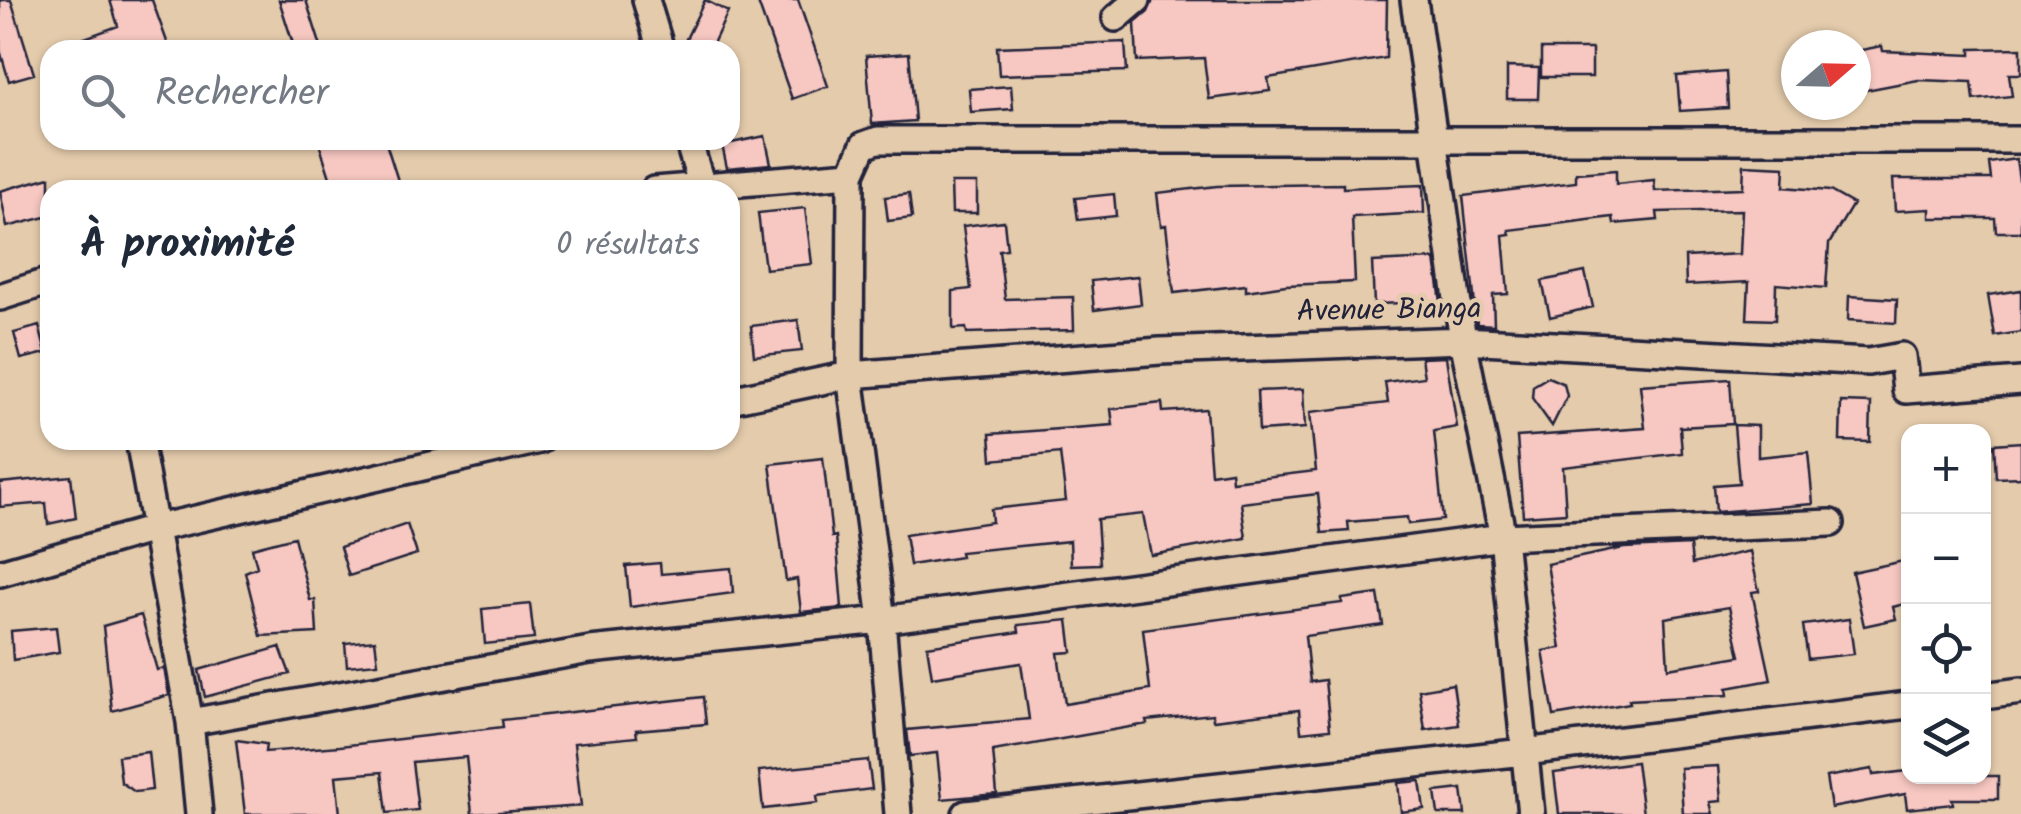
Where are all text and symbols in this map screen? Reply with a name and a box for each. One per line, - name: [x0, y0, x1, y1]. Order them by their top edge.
- north arrow: [1781, 30, 1871, 120]
- search box: [40, 40, 740, 150]
- text: Rechercher: [155, 65, 328, 125]
- icon: search: [75, 68, 130, 123]
- text: À proximité: [80, 212, 294, 279]
- text: 0 résultats: [556, 220, 700, 271]
- street label: Avenue Bianga: [1296, 285, 1482, 337]
- map controls: [1901, 424, 1991, 784]
- button: +: [1901, 424, 1991, 514]
- button: −: [1901, 514, 1991, 604]
- button: locate: [1901, 604, 1991, 694]
- button: layers: [1901, 694, 1991, 784]

